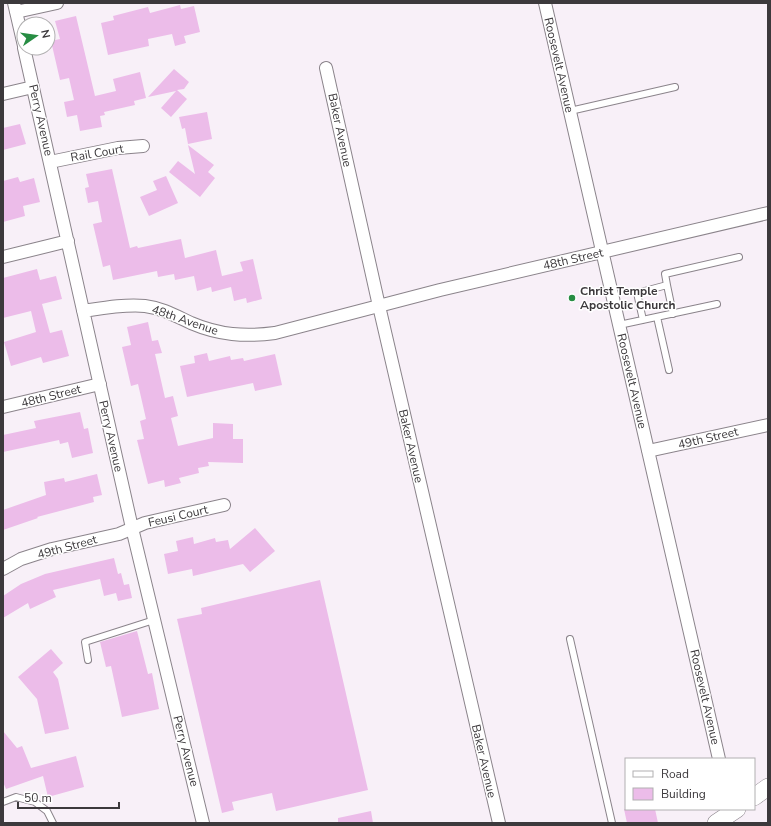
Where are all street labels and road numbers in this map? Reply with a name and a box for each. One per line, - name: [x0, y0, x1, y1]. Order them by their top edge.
- street label: Roosevelt Avenue: [540, 16, 578, 114]
- street label: Perry Avenue: [25, 83, 57, 157]
- street label: Baker Avenue: [324, 92, 356, 168]
- street label: Rail Court: [69, 140, 126, 166]
- street label: 48th Street: [541, 244, 605, 274]
- street label: 48th Avenue: [150, 301, 220, 339]
- street label: Roosevelt Avenue: [613, 332, 651, 430]
- street label: 48th Street: [19, 381, 83, 411]
- street label: Perry Avenue: [95, 399, 127, 473]
- street label: Baker Avenue: [395, 408, 427, 484]
- street label: 49th Street: [676, 423, 740, 453]
- street label: Feusi Court: [146, 501, 210, 531]
- street label: 49th Street: [35, 531, 99, 563]
- street label: Roosevelt Avenue: [686, 648, 724, 746]
- street label: Perry Avenue: [169, 714, 203, 788]
- street label: Baker Avenue: [468, 723, 500, 799]

